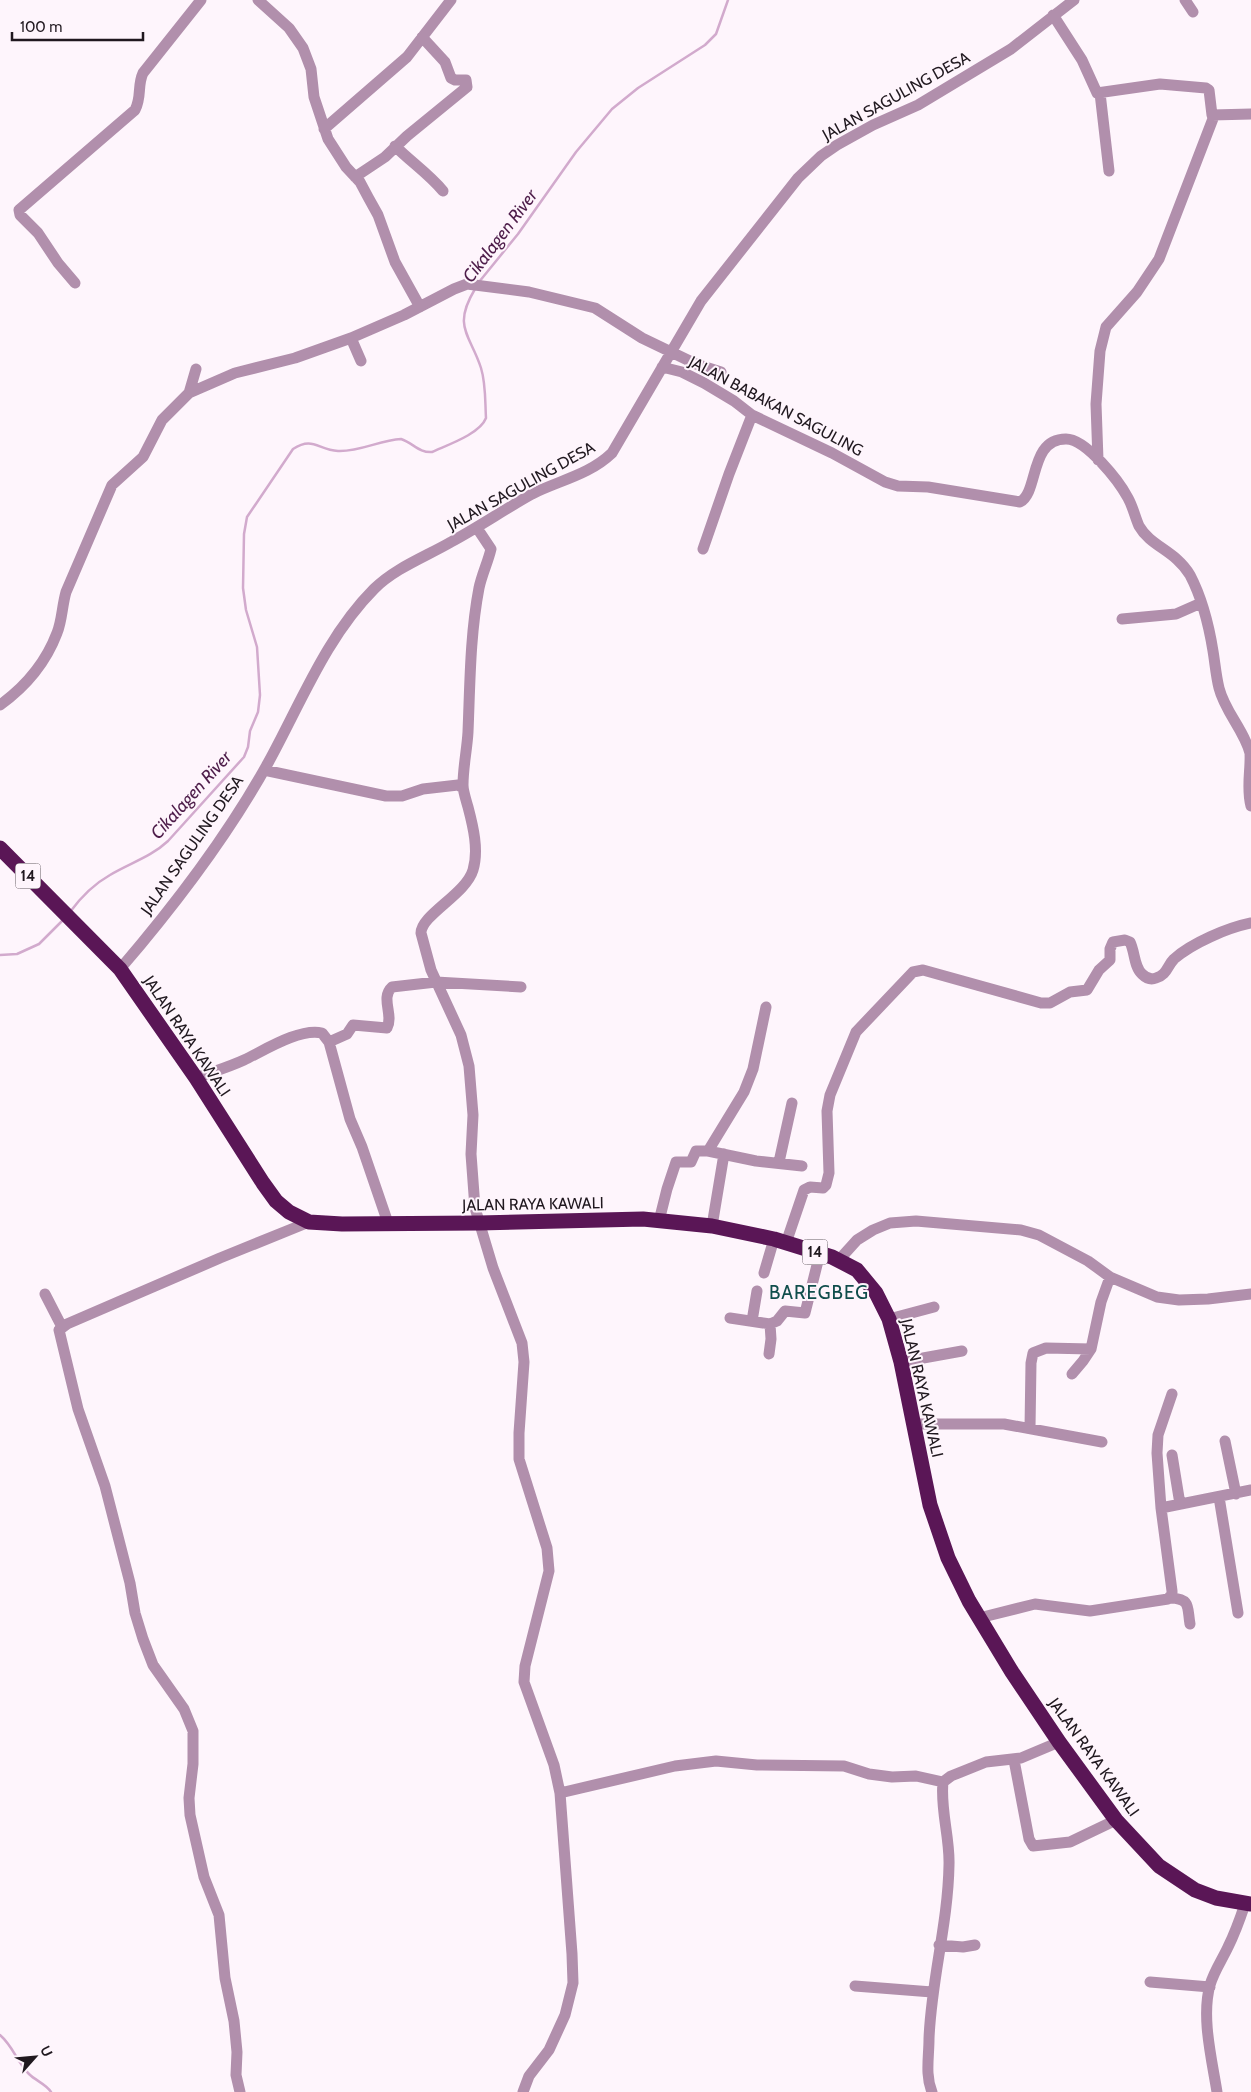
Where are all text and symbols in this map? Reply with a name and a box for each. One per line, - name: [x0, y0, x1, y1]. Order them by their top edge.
- scale bar: [12, 10, 144, 42]
- text: 100 m: [20, 18, 62, 36]
- street label: JALAN SAGULING DESA: [818, 48, 973, 145]
- water label: Cikalagen River: [458, 184, 543, 287]
- street label: JALAN BABAKAN SAGULING: [685, 351, 866, 460]
- street label: JALAN SAGULING DESA: [443, 438, 598, 535]
- water label: Cikalagen River: [146, 745, 237, 843]
- street label: JALAN SAGULING DESA: [136, 772, 247, 919]
- road number: 14: [15, 864, 40, 888]
- street label: JALAN RAYA KAWALI: [139, 971, 234, 1100]
- street label: JALAN RAYA KAWALI: [461, 1193, 604, 1215]
- road number: 14: [802, 1240, 828, 1264]
- district label: BAREGBEG: [769, 1281, 869, 1304]
- street label: JALAN RAYA KAWALI: [897, 1316, 947, 1459]
- street label: JALAN RAYA KAWALI: [1044, 1693, 1143, 1820]
- north arrow: [10, 2032, 60, 2082]
- text: U: [36, 2043, 57, 2060]

